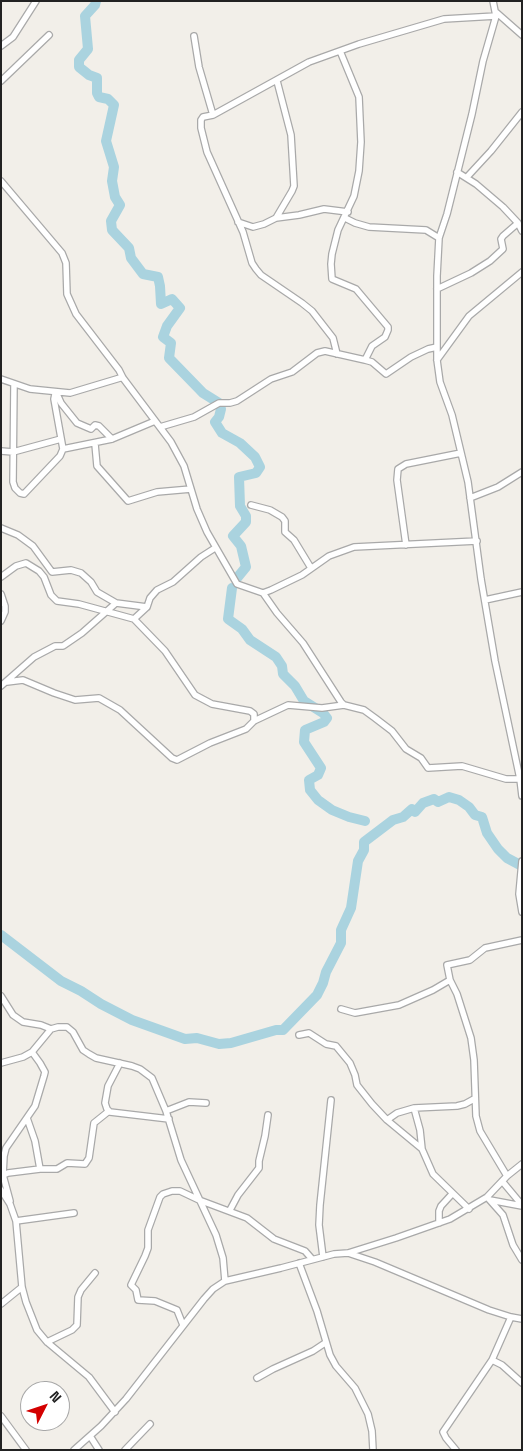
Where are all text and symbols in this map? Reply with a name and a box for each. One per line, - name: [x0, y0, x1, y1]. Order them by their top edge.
- north arrow: [20, 1381, 70, 1431]
- text: N: [46, 1387, 65, 1406]

